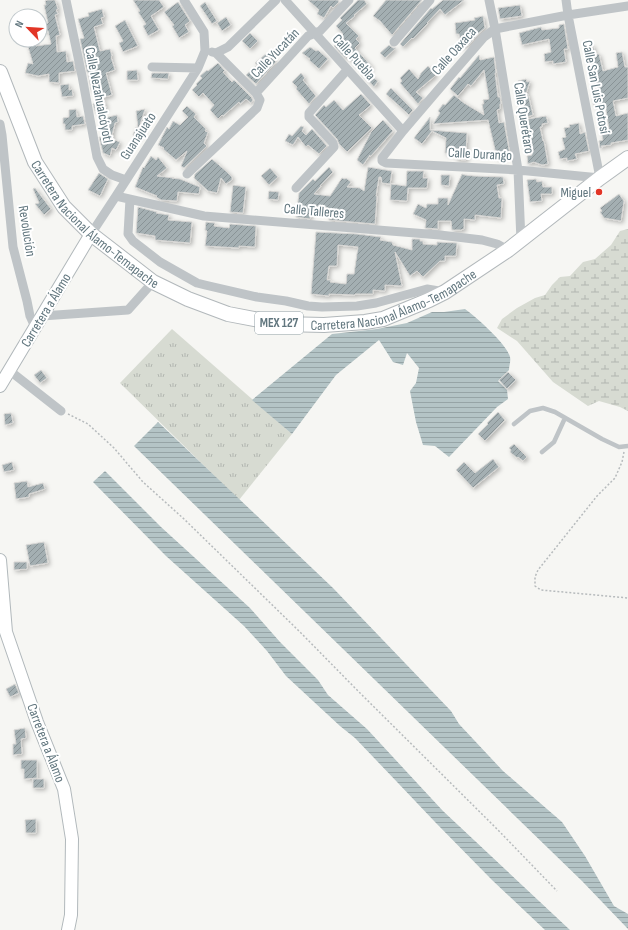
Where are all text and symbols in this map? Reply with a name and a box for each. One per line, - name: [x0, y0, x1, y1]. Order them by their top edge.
- north arrow: [8, 8, 48, 48]
- text: N: [12, 18, 27, 29]
- street label: Calle Oaxaca: [428, 24, 480, 78]
- street label: Calle Yucatán: [247, 25, 303, 81]
- street label: Calle Puebla: [329, 30, 379, 84]
- street label: Calle San Luis Potosí: [579, 39, 613, 136]
- street label: Calle Nezahualcóyotl: [81, 46, 117, 144]
- street label: Calle Querétaro: [510, 81, 538, 155]
- street label: Guanajuato: [116, 109, 160, 163]
- street label: Calle Durango: [447, 144, 513, 164]
- street label: Carretera Nacional Álamo-Temapache: [28, 157, 162, 292]
- place label: Miguel: [560, 184, 591, 201]
- marker: Miguel: [594, 187, 604, 197]
- street label: Calle Talleres: [283, 200, 345, 222]
- street label: Revolución: [15, 204, 39, 258]
- street label: Carretera Nacional Álamo-Temapache: [310, 265, 479, 334]
- street label: Carretera a Álamo: [17, 270, 75, 350]
- road number: MEX 127: [255, 312, 303, 334]
- street label: Carretera a Álamo: [23, 701, 69, 785]

